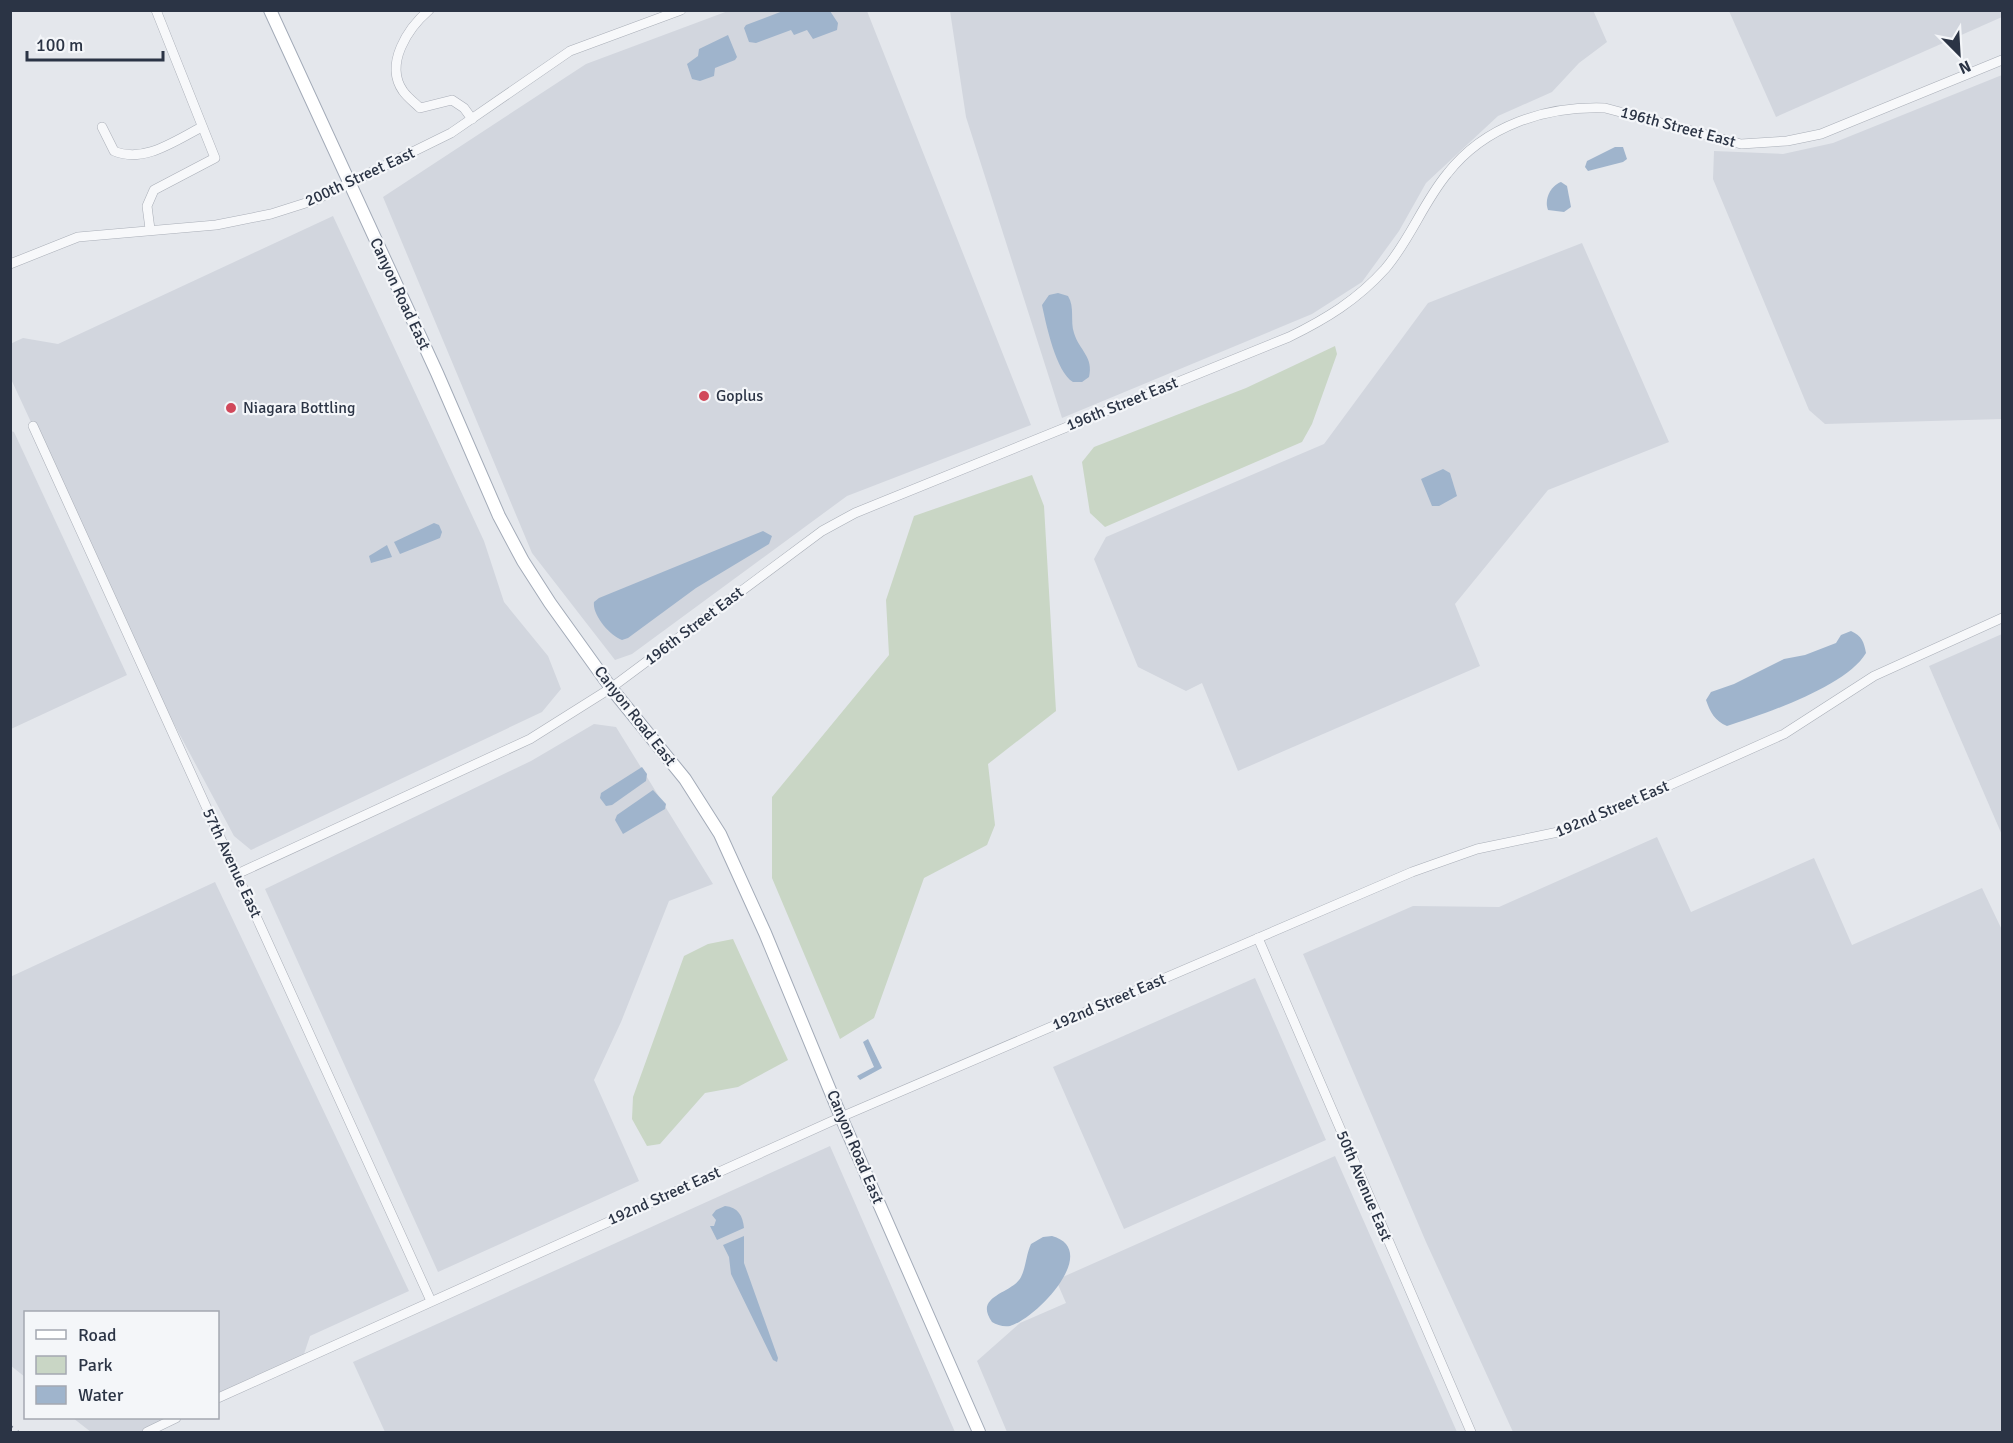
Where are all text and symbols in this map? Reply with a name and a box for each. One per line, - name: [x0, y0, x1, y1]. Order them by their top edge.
- scale bar: [27, 24, 164, 62]
- north arrow: [1929, 24, 1989, 84]
- text: 100 m: [36, 34, 83, 56]
- text: N: [1956, 55, 1974, 78]
- street label: 196th Street East: [1618, 102, 1738, 152]
- street label: 200th Street East: [302, 143, 418, 211]
- street label: Canyon Road East: [365, 235, 435, 354]
- street label: 196th Street East: [1063, 372, 1181, 435]
- place label: Goplus: [716, 386, 763, 406]
- marker: Goplus: [697, 389, 711, 403]
- place label: Niagara Bottling: [243, 398, 355, 418]
- marker: Niagara Bottling: [224, 401, 238, 415]
- street label: 196th Street East: [641, 582, 748, 670]
- street label: Canyon Road East: [590, 662, 680, 770]
- street label: 192nd Street East: [1552, 776, 1672, 842]
- street label: 57th Avenue East: [198, 805, 266, 921]
- street label: 192nd Street East: [1049, 969, 1169, 1035]
- street label: Canyon Road East: [822, 1087, 888, 1207]
- street label: 50th Avenue East: [1332, 1128, 1396, 1245]
- street label: 192nd Street East: [604, 1162, 724, 1230]
- legend: [24, 1311, 219, 1419]
- text: Road: [78, 1324, 117, 1346]
- text: Park: [78, 1354, 113, 1376]
- text: Water: [78, 1384, 124, 1406]

